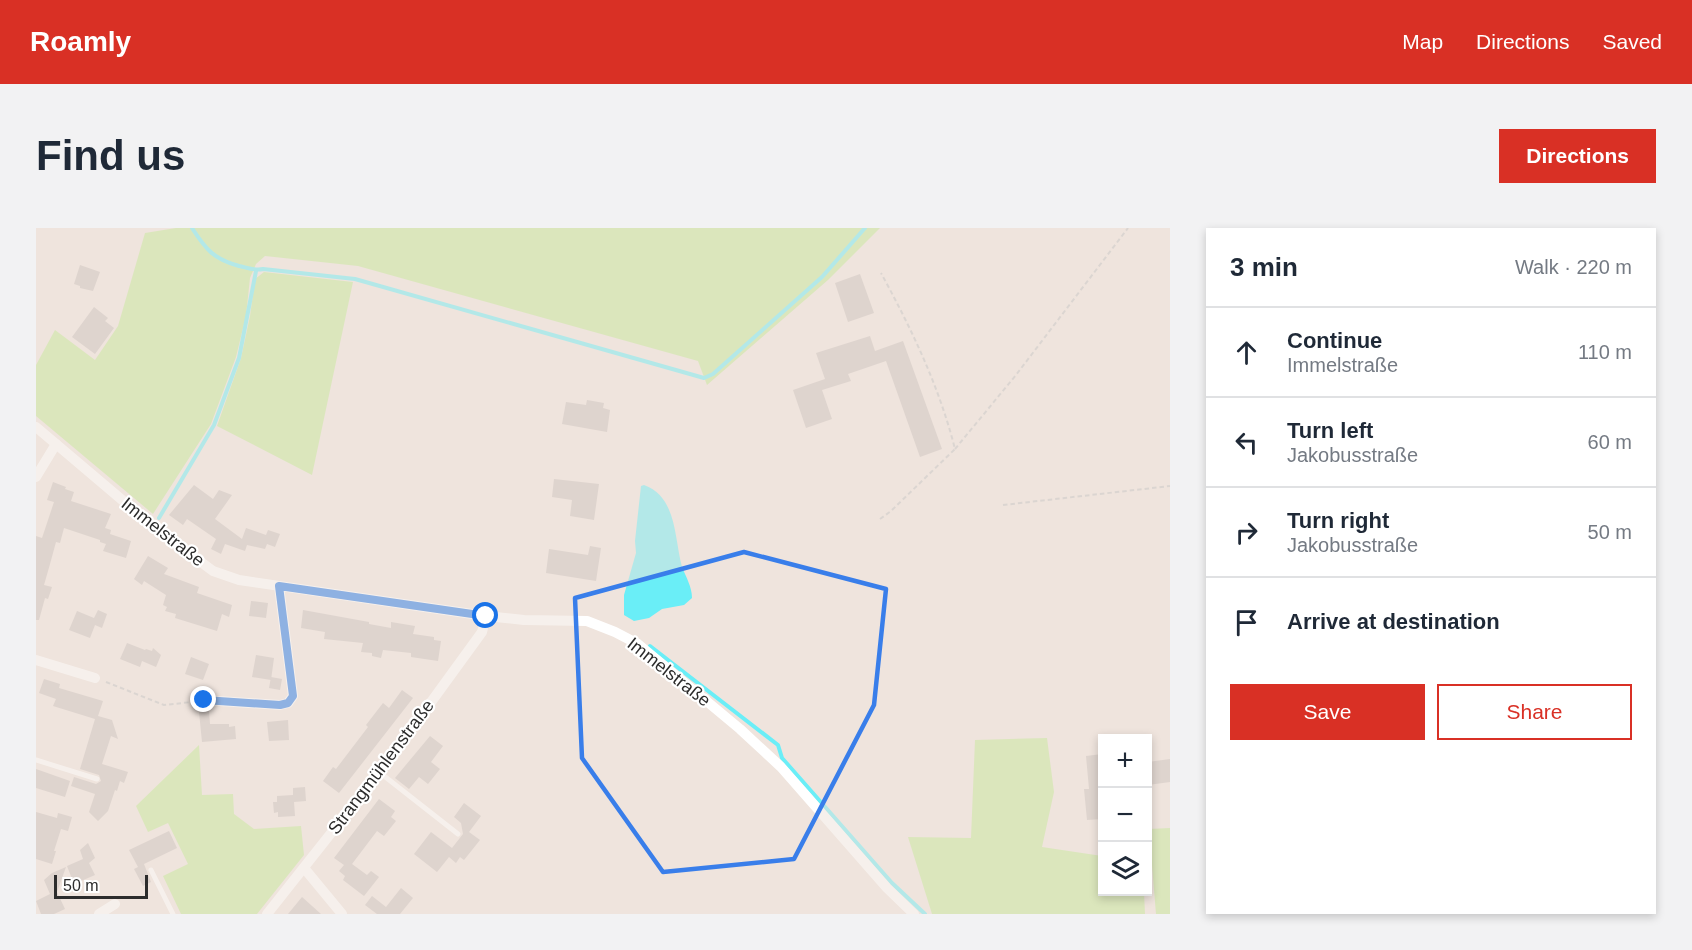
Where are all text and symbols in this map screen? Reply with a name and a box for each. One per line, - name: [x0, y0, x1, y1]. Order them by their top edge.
- text: Roamly: [30, 26, 131, 57]
- text: Map: [1402, 30, 1443, 53]
- text: Directions: [1476, 30, 1569, 53]
- text: Saved: [1602, 30, 1662, 53]
- button: Directions: [1499, 129, 1656, 183]
- text: Find us: [36, 132, 185, 179]
- text: 3 min: [1230, 252, 1298, 282]
- text: Walk · 220 m: [1515, 256, 1632, 278]
- text: Continue: [1287, 328, 1382, 353]
- icon: ahead: [1230, 336, 1263, 369]
- text: 110 m: [1578, 341, 1632, 363]
- text: Immelstraße: [1287, 354, 1398, 376]
- text: Turn left: [1287, 418, 1373, 443]
- icon: left: [1230, 426, 1263, 459]
- text: 60 m: [1588, 431, 1632, 453]
- text: Jakobusstraße: [1287, 444, 1418, 466]
- street label: Immelstraße: [117, 493, 209, 571]
- text: Turn right: [1287, 508, 1389, 533]
- icon: right: [1230, 516, 1263, 549]
- text: 50 m: [1588, 521, 1632, 543]
- text: Jakobusstraße: [1287, 534, 1418, 556]
- route start: [472, 602, 498, 628]
- icon: arrive: [1230, 606, 1263, 639]
- text: Arrive at destination: [1287, 609, 1500, 634]
- street label: Immelstraße: [623, 633, 715, 711]
- button: Save: [1230, 684, 1425, 740]
- button: Share: [1437, 684, 1632, 740]
- route end: [190, 686, 216, 712]
- street label: Strangmühlenstraße: [324, 696, 438, 838]
- map controls: [1098, 734, 1152, 896]
- button: +: [1098, 734, 1152, 788]
- button: −: [1098, 788, 1152, 842]
- button: layers: [1098, 842, 1152, 896]
- scale bar: [54, 872, 148, 900]
- text: 50 m: [63, 877, 99, 894]

